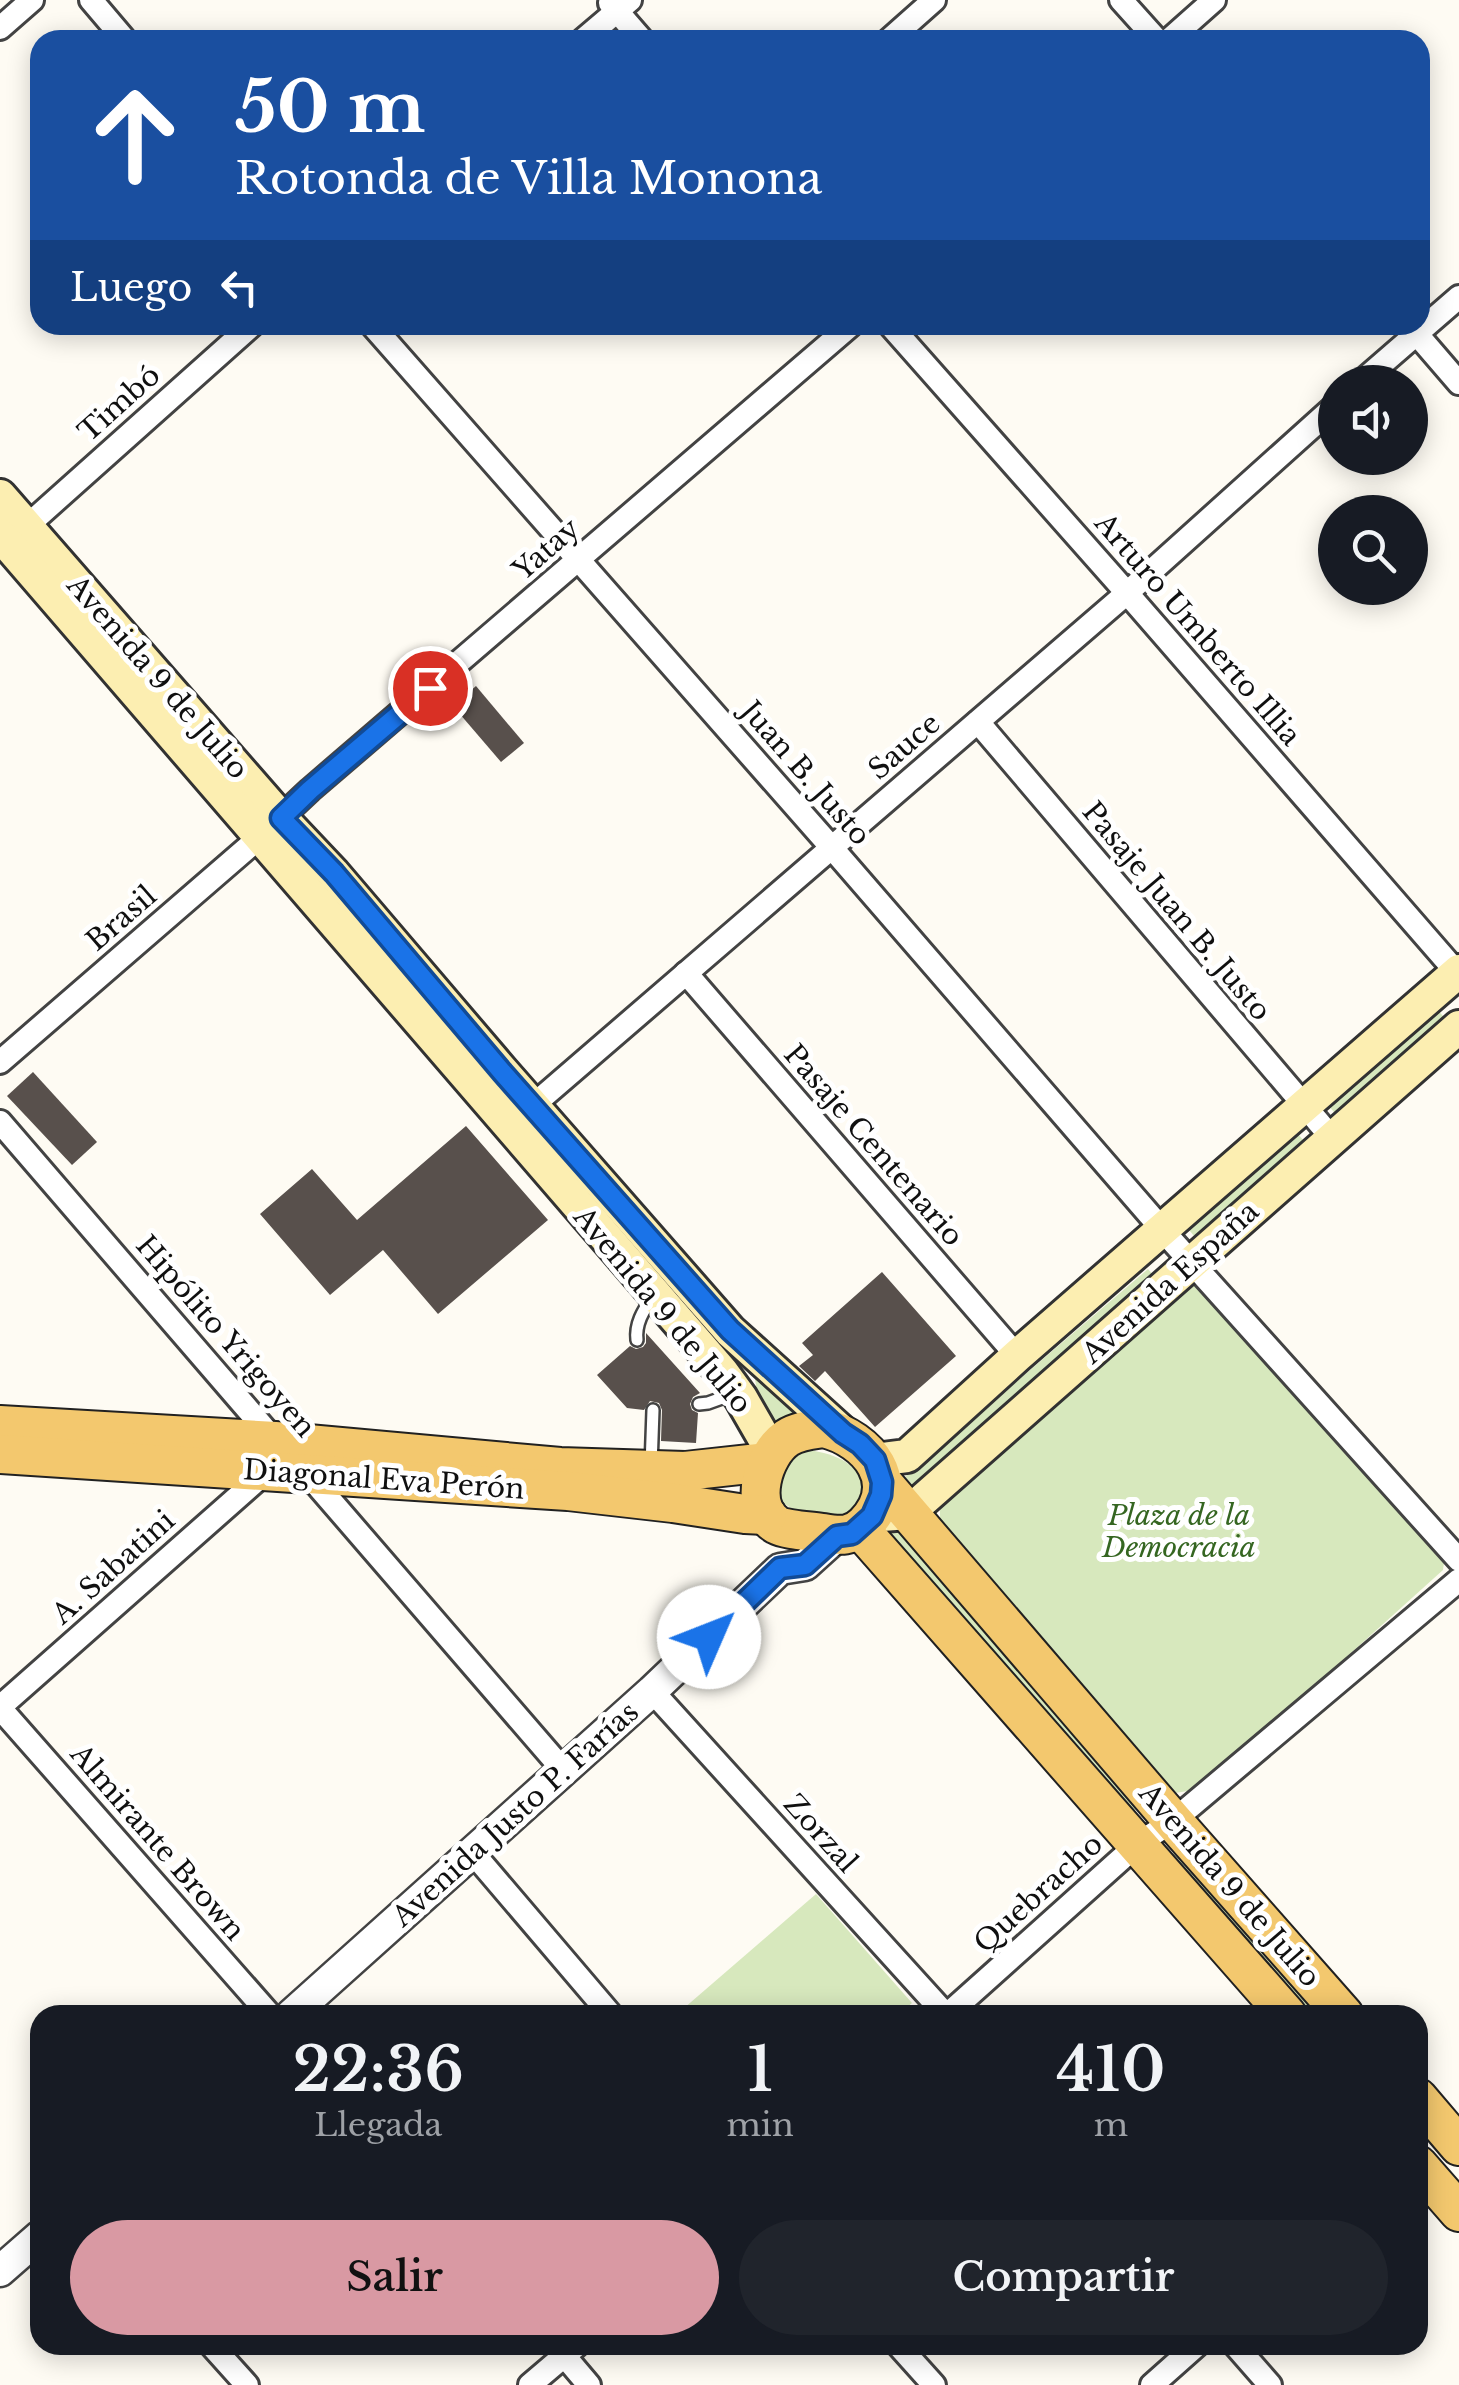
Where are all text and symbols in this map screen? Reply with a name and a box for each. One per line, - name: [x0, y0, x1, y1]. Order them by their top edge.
- text: 50 m: [235, 64, 426, 151]
- icon: ahead: [70, 70, 200, 200]
- text: Rotonda de Villa Monona: [235, 150, 822, 206]
- icon: left: [212, 260, 267, 315]
- text: Luego: [70, 264, 192, 311]
- street label: Timbó: [71, 358, 167, 449]
- map controls: [1318, 365, 1428, 605]
- button: sound: [1318, 365, 1428, 475]
- button: search: [1318, 495, 1428, 605]
- street label: Arturo Umberto Illia: [1086, 505, 1308, 753]
- street label: Yatay: [505, 511, 587, 588]
- street label: Avenida 9 de Julio: [59, 567, 256, 786]
- pin: [388, 646, 473, 731]
- icon: arrive: [403, 661, 458, 716]
- street label: Juan B. Justo: [731, 691, 878, 853]
- street label: Sauce: [861, 706, 947, 787]
- street label: Pasaje Juan B. Justo: [1075, 795, 1278, 1028]
- street label: Brasil: [79, 878, 164, 958]
- street label: Pasaje Centenario: [777, 1037, 971, 1253]
- street label: Avenida España: [1074, 1193, 1266, 1372]
- street label: Avenida 9 de Julio: [565, 1199, 759, 1421]
- street label: Hipólito Yrigoyen: [129, 1228, 323, 1444]
- street label: Diagonal Eva Perón: [242, 1452, 526, 1507]
- park label: Plaza de la Democracia: [1101, 1498, 1256, 1565]
- street label: A. Sabatini: [44, 1503, 182, 1632]
- position arrow: [657, 1585, 761, 1689]
- street label: Avenida Justo P. Farías: [384, 1695, 646, 1935]
- street label: Almirante Brown: [62, 1736, 252, 1948]
- street label: Avenida 9 de Julio: [1131, 1775, 1328, 1994]
- street label: Zorzal: [776, 1787, 865, 1880]
- street label: Quebracho: [967, 1826, 1110, 1960]
- text: 22:36: [293, 2033, 464, 2107]
- text: 1: [747, 2033, 773, 2107]
- text: 410: [1056, 2033, 1165, 2107]
- text: Llegada: [314, 2105, 442, 2145]
- text: min: [726, 2105, 794, 2145]
- text: m: [1094, 2105, 1128, 2145]
- button: Salir: [70, 2220, 719, 2335]
- button: Compartir: [739, 2220, 1388, 2335]

